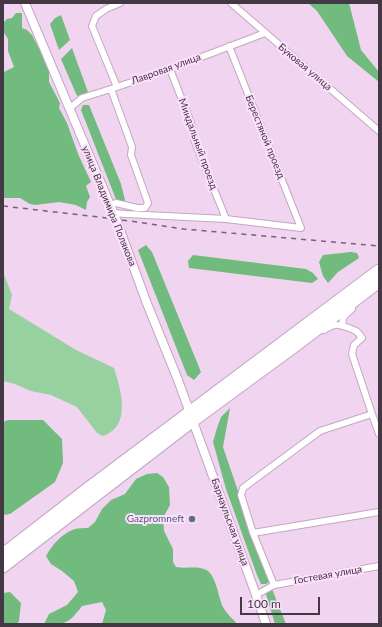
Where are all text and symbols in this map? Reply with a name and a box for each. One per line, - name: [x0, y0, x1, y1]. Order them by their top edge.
- street label: Буковая улица: [276, 41, 334, 93]
- street label: Лавровая улица: [130, 51, 202, 87]
- street label: Берестяной проезд: [243, 93, 287, 181]
- street label: Миндальный проезд: [176, 97, 220, 191]
- street label: улица Владимира Полякова: [79, 144, 139, 268]
- street label: Барнаульская улица: [209, 477, 251, 567]
- place label: Gazpromneft: [127, 513, 184, 525]
- marker: Gazpromneft: [187, 514, 197, 524]
- street label: Гостевая улица: [293, 563, 363, 587]
- scale bar: [242, 589, 322, 615]
- text: 100 m: [247, 596, 281, 611]

